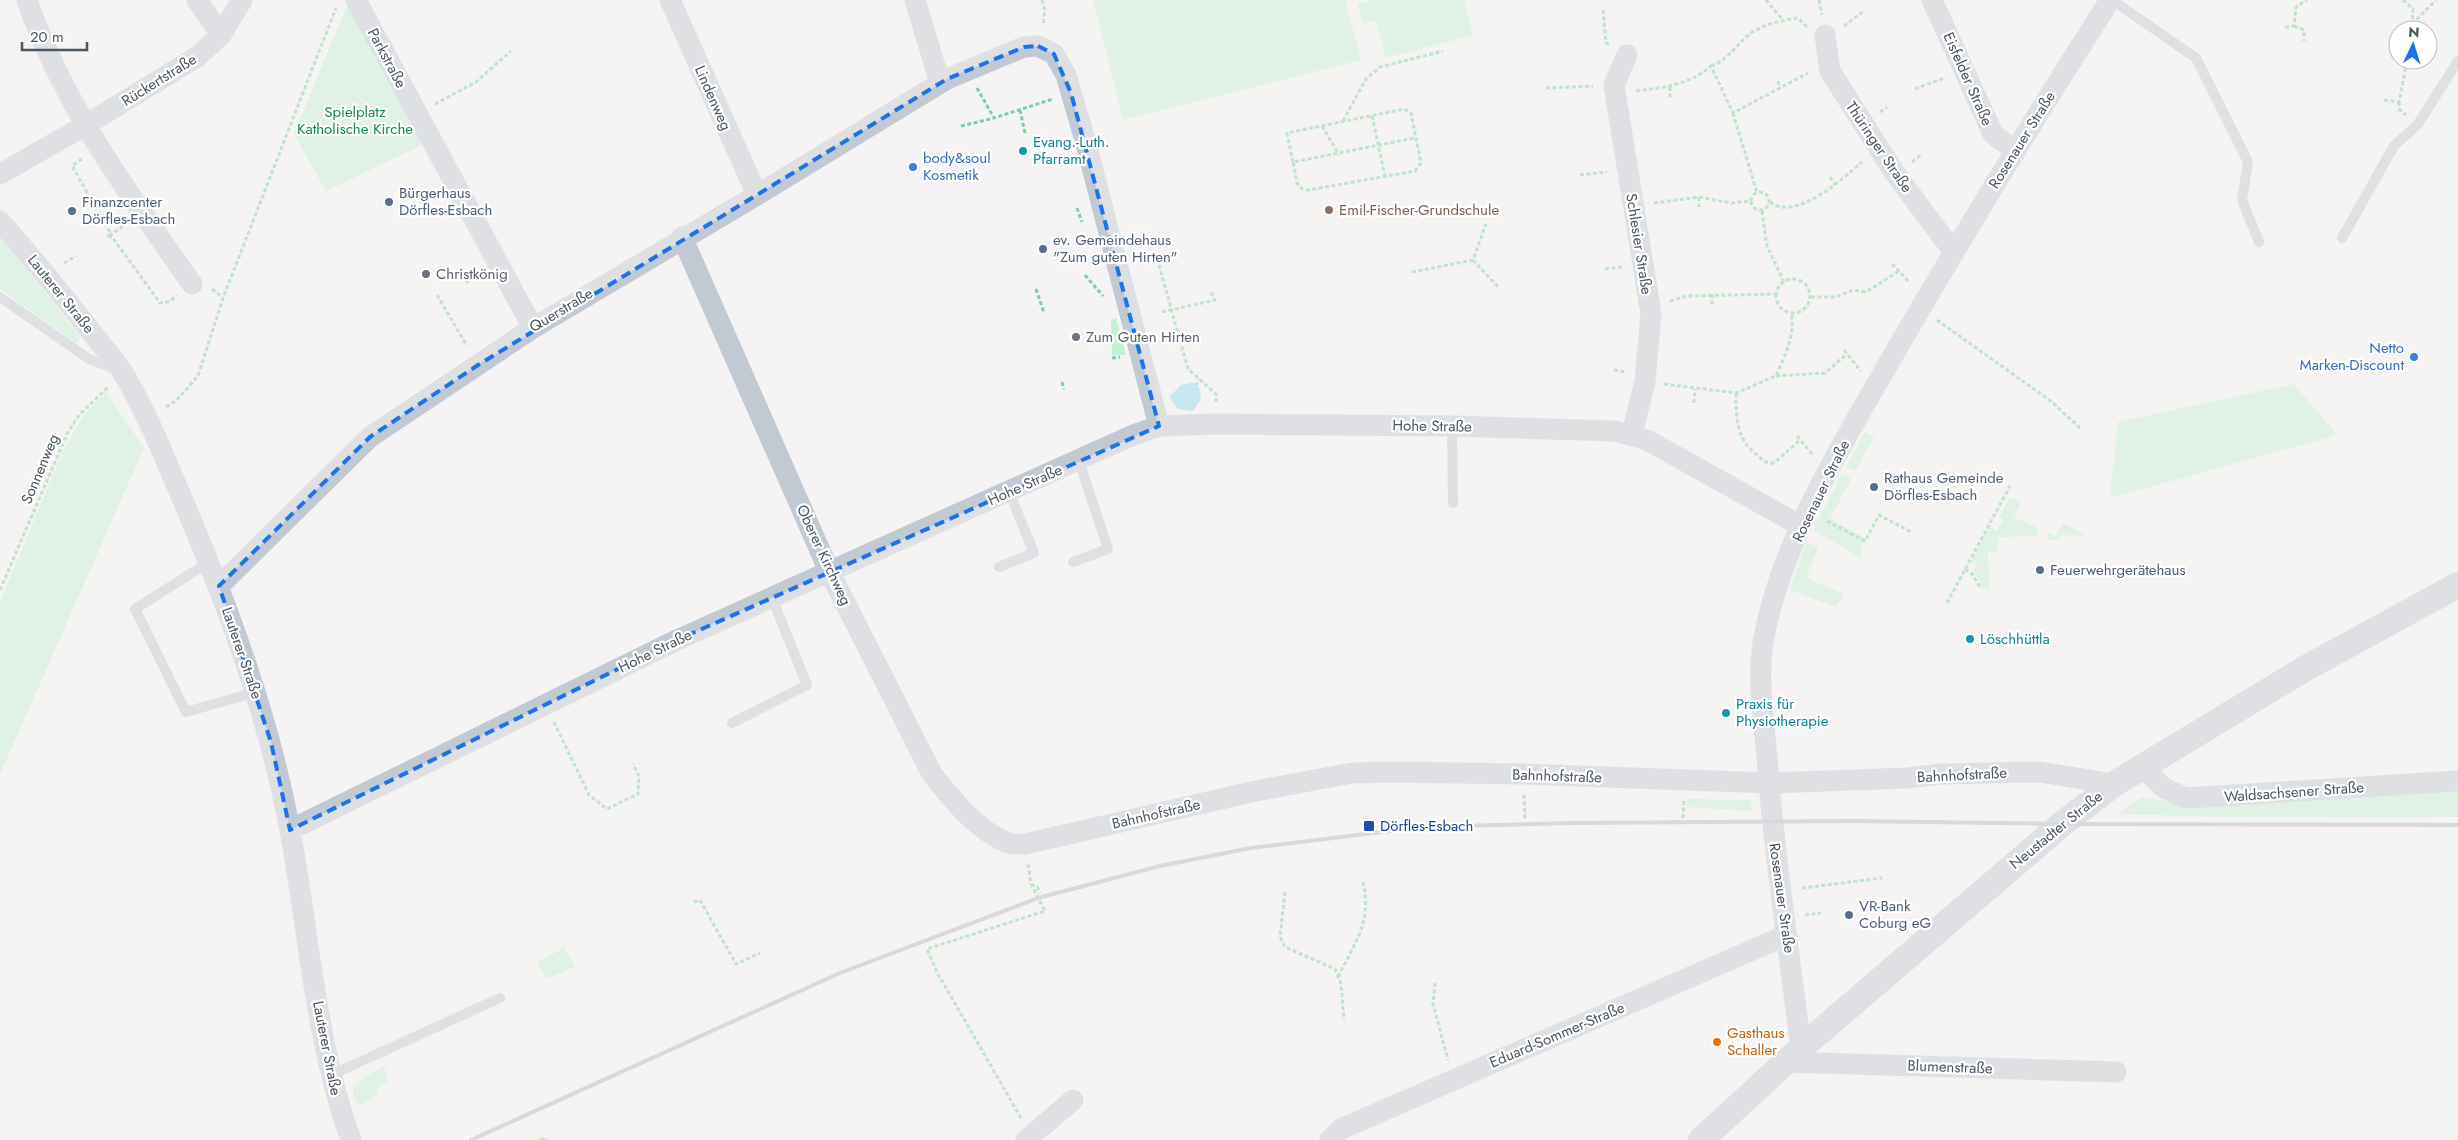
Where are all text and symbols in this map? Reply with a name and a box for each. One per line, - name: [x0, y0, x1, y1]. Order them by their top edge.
- scale bar: [22, 20, 88, 52]
- north arrow: [2388, 20, 2438, 70]
- text: N: [2408, 22, 2420, 42]
- street label: Parkstraße: [362, 24, 412, 92]
- text: 20 m: [30, 26, 64, 48]
- street label: Eisfelder Straße: [1938, 29, 1998, 129]
- street label: Rückertstraße: [117, 48, 201, 112]
- street label: Lindenweg: [689, 62, 737, 134]
- street label: Rosenauer Straße: [1983, 87, 2061, 193]
- street label: Thüringer Straße: [1840, 97, 1918, 197]
- park label: Spielplatz Katholische Kirche: [297, 101, 413, 140]
- place label: Evang.-Luth. Pfarramt: [1033, 131, 1109, 170]
- marker: Evang.-Luth. Pfarramt: [1017, 145, 1029, 157]
- place label: body&soul Kosmetik: [923, 147, 991, 186]
- marker: body&soul Kosmetik: [907, 161, 919, 173]
- place label: Bürgerhaus Dörfles-Esbach: [399, 182, 492, 221]
- place label: Finanzcenter Dörfles-Esbach: [82, 191, 175, 230]
- street label: Schlesier Straße: [1620, 192, 1658, 296]
- marker: Bürgerhaus Dörfles-Esbach: [383, 196, 395, 208]
- place label: Emil-Fischer-Grundschule: [1339, 199, 1499, 221]
- marker: Emil-Fischer-Grundschule: [1323, 204, 1335, 216]
- marker: Finanzcenter Dörfles-Esbach: [66, 205, 78, 217]
- place label: ev. Gemeindehaus "Zum guten Hirten": [1053, 229, 1177, 268]
- marker: ev. Gemeindehaus "Zum guten Hirten": [1037, 243, 1049, 255]
- street label: Lauterer Straße: [22, 250, 100, 338]
- place label: Christkönig: [436, 263, 508, 285]
- marker: Christkönig: [420, 268, 432, 280]
- street label: Querstraße: [525, 282, 597, 338]
- place label: Zum Guten Hirten: [1086, 326, 1200, 348]
- marker: Zum Guten Hirten: [1070, 331, 1082, 343]
- place label: Netto Marken-Discount: [2300, 337, 2404, 376]
- marker: Netto Marken-Discount: [2408, 351, 2420, 363]
- street label: Hohe Straße: [1392, 414, 1472, 438]
- street label: Sonnenweg: [15, 431, 65, 507]
- street label: Rosenauer Straße: [1787, 436, 1855, 546]
- street label: Hohe Straße: [984, 459, 1066, 511]
- place label: Rathaus Gemeinde Dörfles-Esbach: [1884, 467, 2004, 506]
- marker: Rathaus Gemeinde Dörfles-Esbach: [1868, 481, 1880, 493]
- street label: Oberer Kirchweg: [791, 501, 857, 609]
- place label: Feuerwehrgerätehaus: [2050, 559, 2186, 581]
- marker: Feuerwehrgerätehaus: [2034, 564, 2046, 576]
- street label: Lauterer Straße: [216, 604, 268, 702]
- street label: Hohe Straße: [614, 624, 696, 678]
- place label: Löschhüttla: [1980, 628, 2050, 650]
- marker: Löschhüttla: [1964, 633, 1976, 645]
- place label: Praxis für Physiotherapie: [1736, 693, 1829, 732]
- marker: Praxis für Physiotherapie: [1720, 707, 1732, 719]
- street label: Bahnhofstraße: [1917, 762, 2008, 788]
- street label: Bahnhofstraße: [1512, 763, 1603, 789]
- street label: Waldsachsener Straße: [2223, 776, 2365, 808]
- street label: Neustadter Straße: [2005, 785, 2107, 874]
- street label: Bahnhofstraße: [1110, 793, 1203, 835]
- place label: Dörfles-Esbach: [1380, 815, 1473, 837]
- marker: Dörfles-Esbach: [1362, 819, 1376, 833]
- street label: Rosenauer Straße: [1763, 841, 1801, 955]
- place label: VR-Bank Coburg eG: [1859, 895, 1931, 934]
- marker: VR-Bank Coburg eG: [1843, 909, 1855, 921]
- street label: Eduard-Sommer-Straße: [1486, 996, 1628, 1073]
- street label: Lauterer Straße: [307, 999, 347, 1097]
- place label: Gasthaus Schaller: [1727, 1022, 1785, 1061]
- marker: Gasthaus Schaller: [1711, 1036, 1723, 1048]
- street label: Blumenstraße: [1907, 1055, 1993, 1079]

